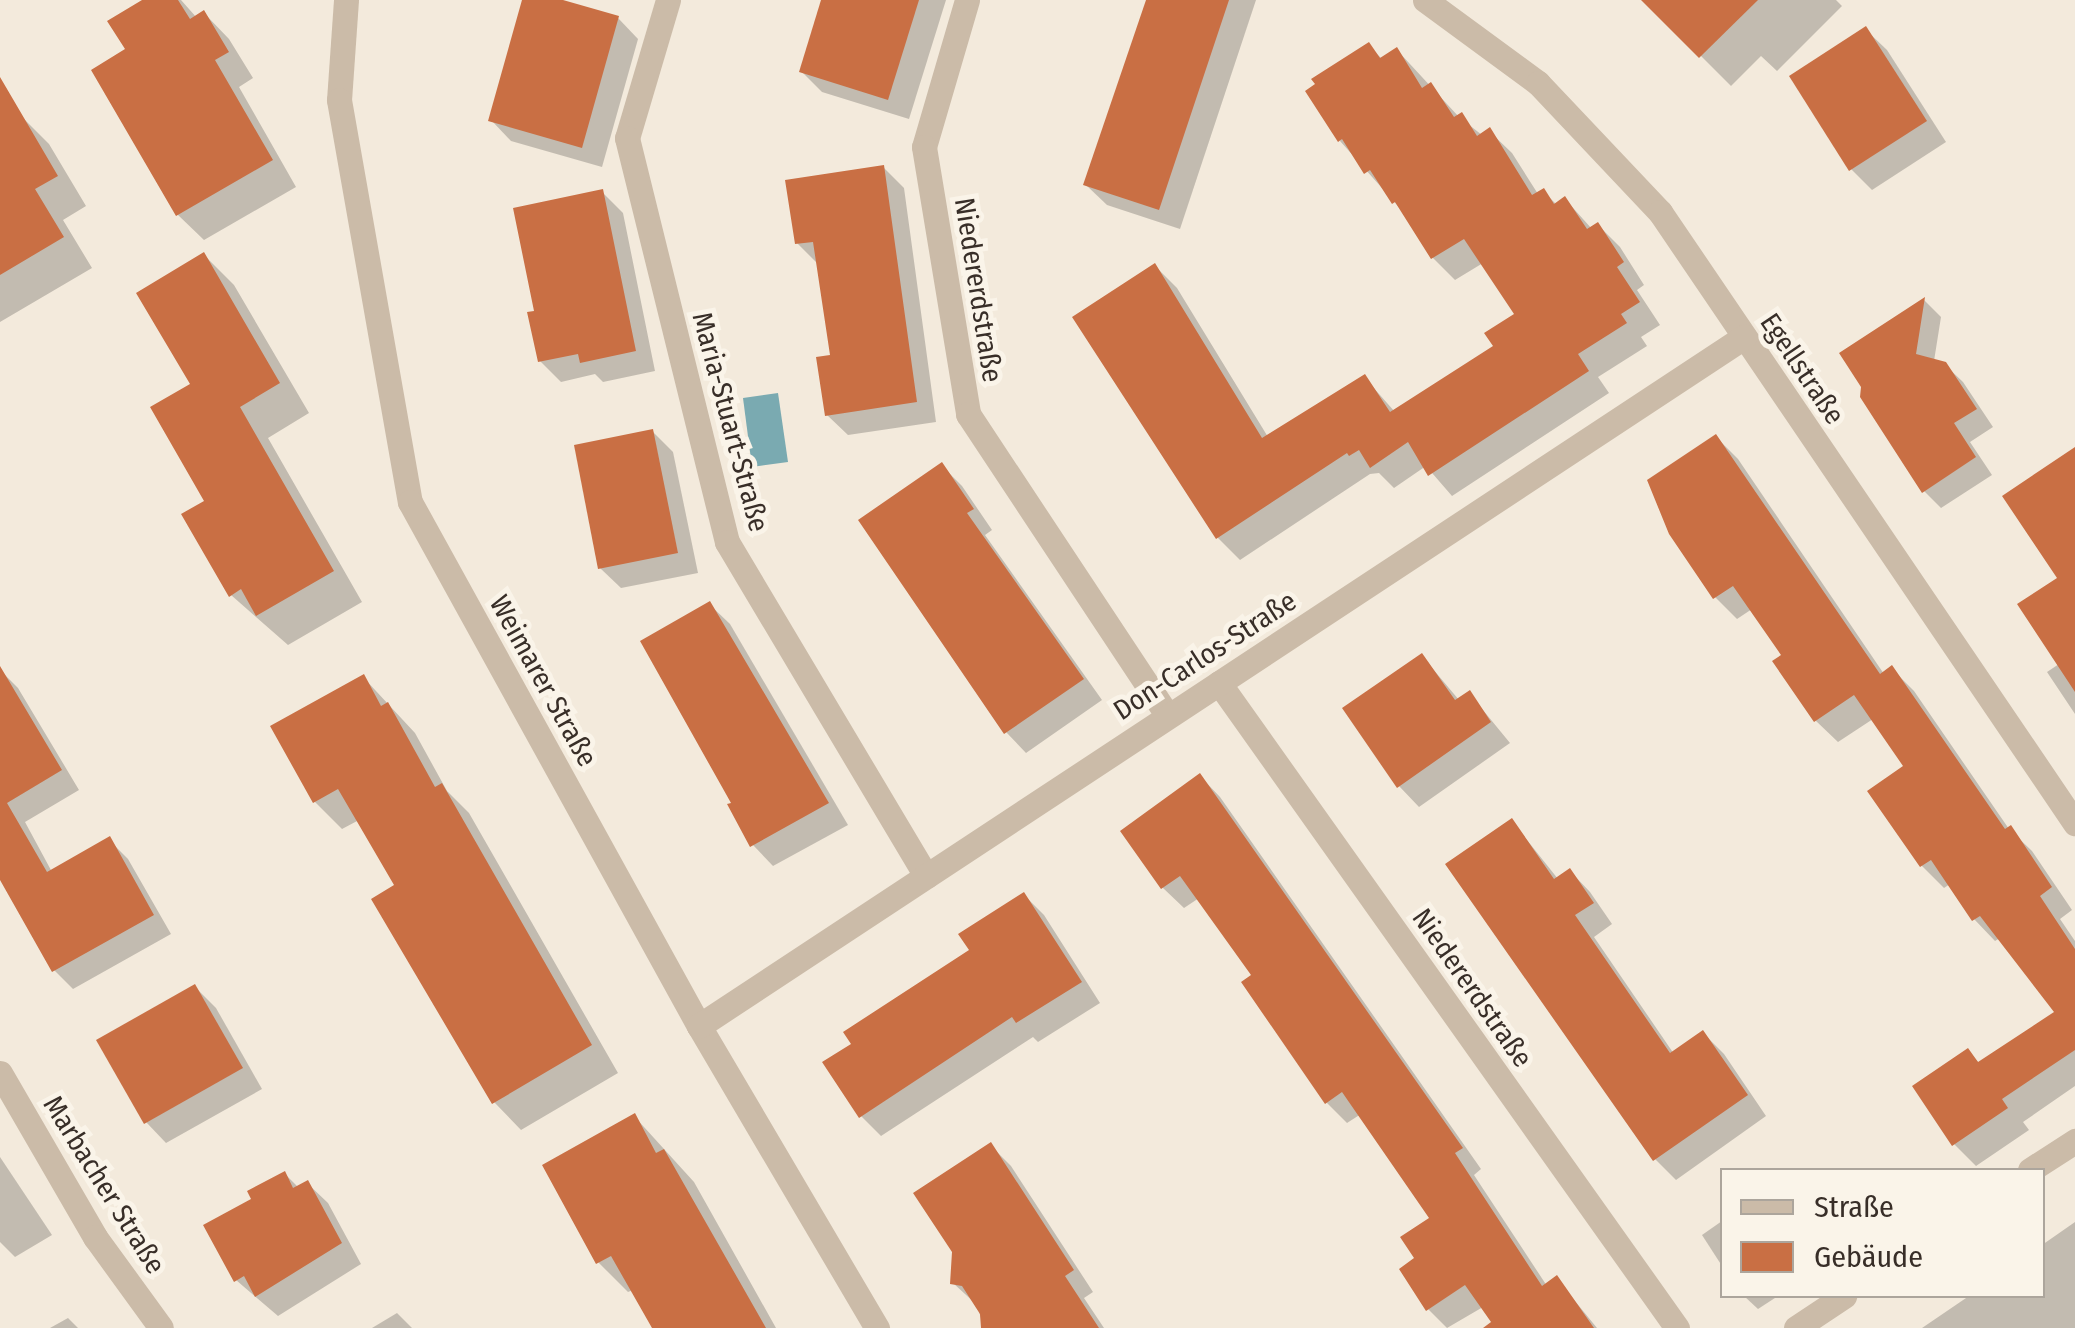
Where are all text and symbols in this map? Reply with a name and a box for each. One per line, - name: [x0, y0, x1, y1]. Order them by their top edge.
- street label: Niedererdstraße: [947, 195, 1009, 385]
- street label: Egellstraße: [1753, 307, 1851, 431]
- street label: Maria-Stuart-Straße: [685, 308, 775, 536]
- street label: Don-Carlos-Straße: [1107, 584, 1303, 728]
- street label: Weimarer Straße: [482, 590, 604, 772]
- street label: Niedererdstraße: [1405, 902, 1539, 1074]
- street label: Marbacher Straße: [36, 1090, 172, 1280]
- legend: [1720, 1168, 2045, 1298]
- text: Straße: [1814, 1189, 1894, 1225]
- text: Gebäude: [1814, 1239, 1923, 1275]

